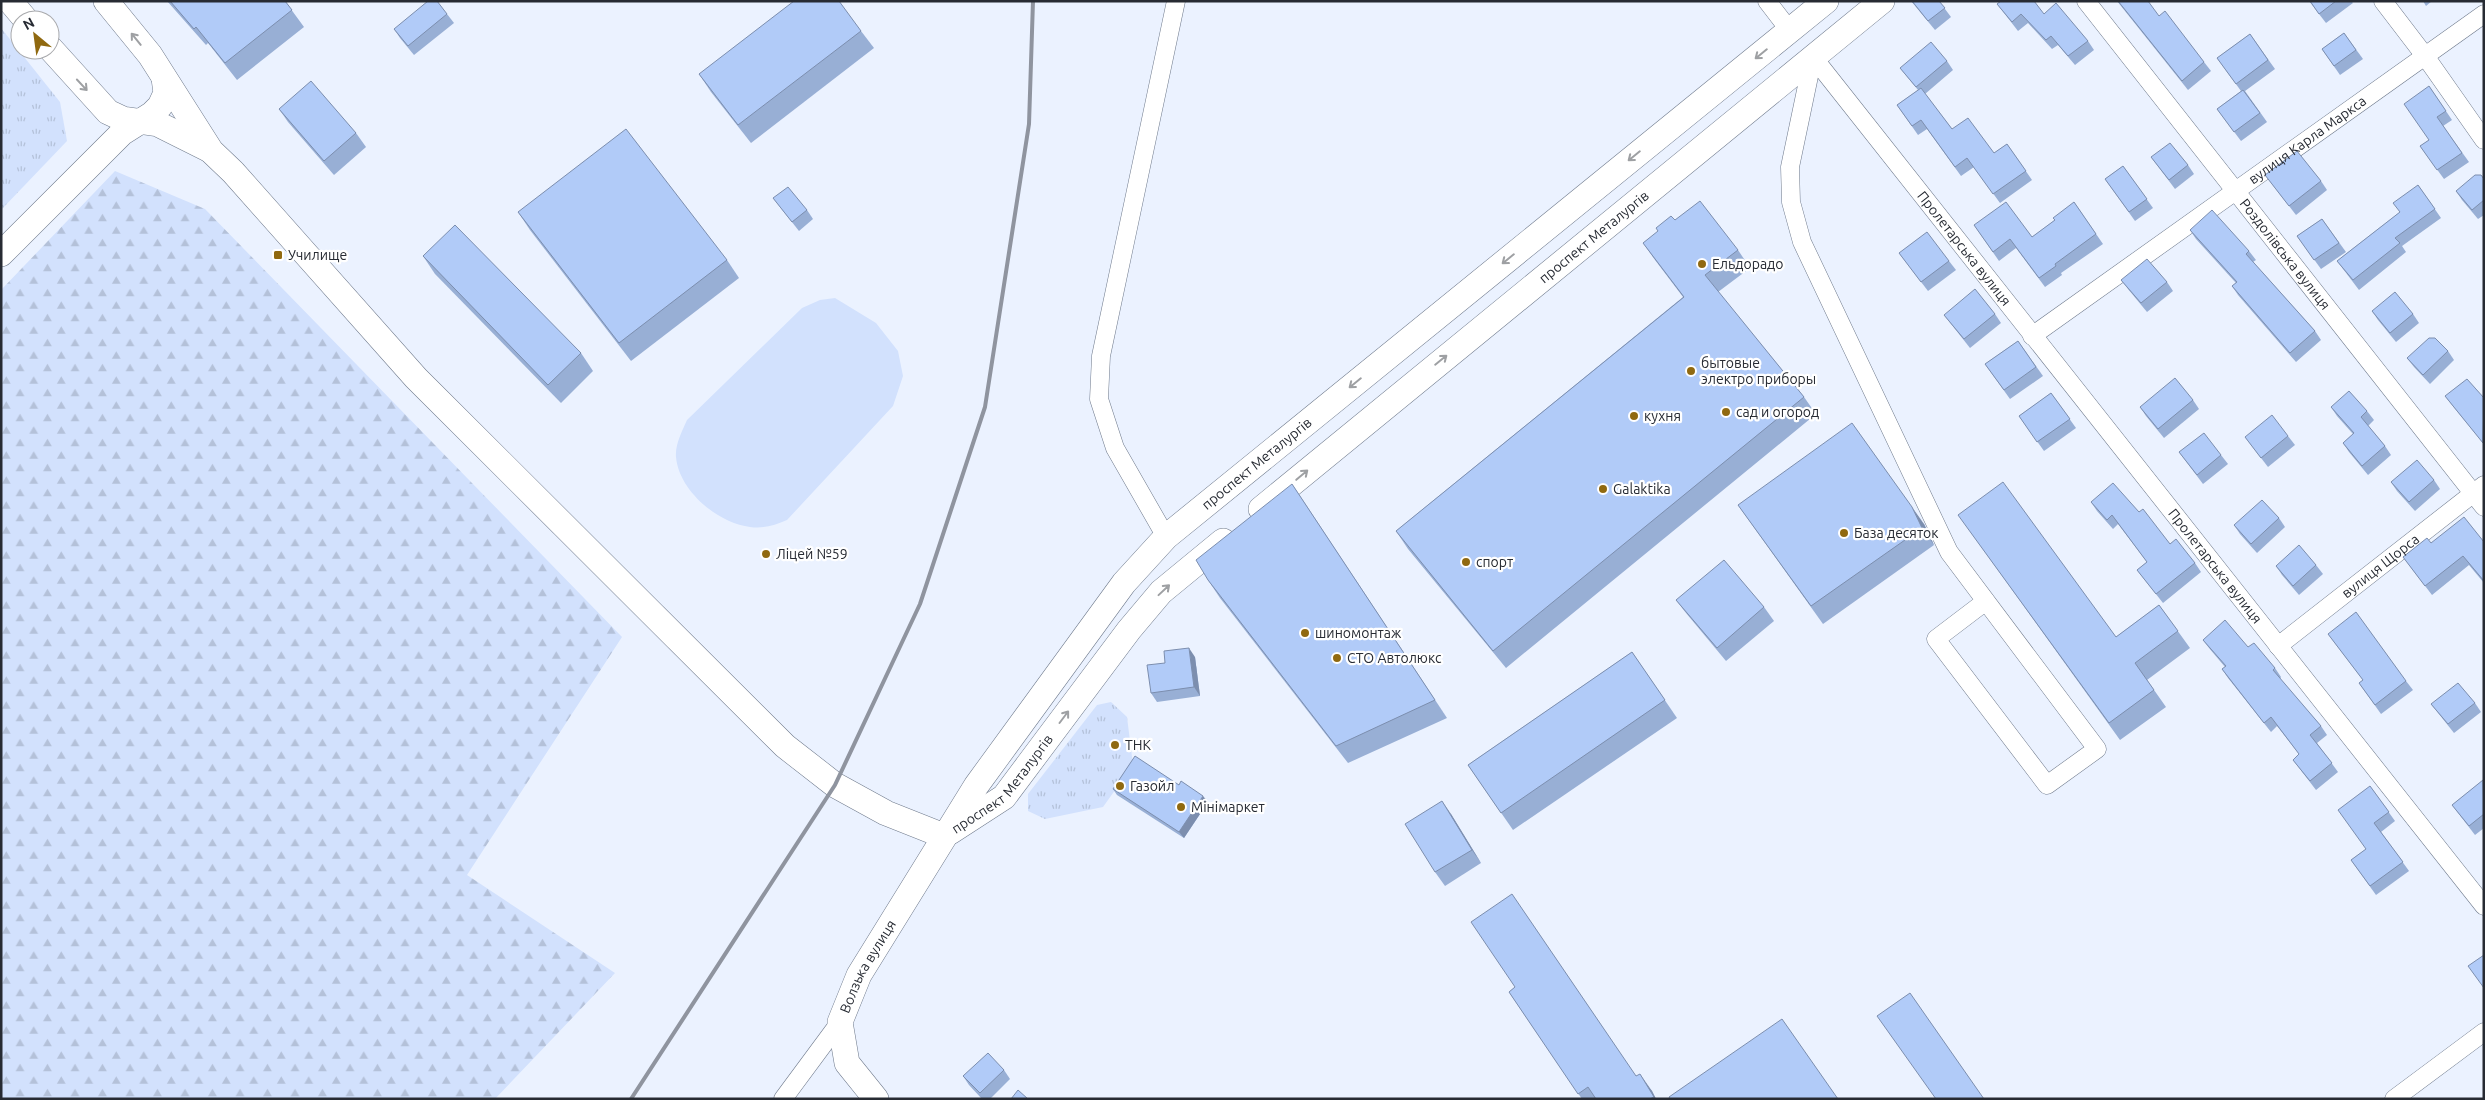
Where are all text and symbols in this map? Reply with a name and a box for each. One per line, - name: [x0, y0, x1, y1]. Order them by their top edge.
- north arrow: [10, 10, 60, 60]
- text: N: [20, 14, 37, 33]
- one-way arrow: [131, 33, 142, 46]
- one-way arrow: [1755, 49, 1768, 60]
- one-way arrow: [76, 78, 88, 91]
- street label: вулиця Карла Маркса: [2245, 93, 2369, 187]
- one-way arrow: [1628, 151, 1641, 162]
- street label: проспект Металургів: [1536, 187, 1652, 286]
- street label: Пролетарська вулиця: [1914, 188, 2014, 309]
- street label: Роздолівська вулиця: [2237, 195, 2334, 313]
- place label: Училище: [288, 247, 347, 263]
- marker: Училище: [272, 249, 284, 261]
- one-way arrow: [1502, 253, 1515, 264]
- place label: Ельдорадо: [1712, 256, 1783, 272]
- marker: Ельдорадо: [1696, 258, 1708, 270]
- one-way arrow: [1434, 355, 1447, 366]
- place label: бытовые электро приборы: [1701, 355, 1816, 387]
- marker: бытовые электро приборы: [1685, 365, 1697, 377]
- one-way arrow: [1348, 378, 1361, 389]
- place label: сад и огород: [1736, 404, 1819, 420]
- marker: сад и огород: [1720, 406, 1732, 418]
- place label: кухня: [1644, 408, 1681, 424]
- marker: кухня: [1628, 410, 1640, 422]
- street label: проспект Металургів: [1198, 414, 1315, 513]
- one-way arrow: [1296, 469, 1309, 480]
- place label: Galaktika: [1613, 481, 1671, 497]
- marker: Galaktika: [1597, 483, 1609, 495]
- street label: Пролетарська вулиця: [2165, 506, 2265, 626]
- place label: База десяток: [1854, 525, 1939, 541]
- marker: База десяток: [1838, 527, 1850, 539]
- street label: вулиця Щорса: [2339, 531, 2422, 601]
- place label: Ліцей №59: [776, 546, 848, 562]
- marker: Ліцей №59: [760, 548, 772, 560]
- place label: спорт: [1476, 554, 1513, 570]
- marker: спорт: [1460, 556, 1472, 568]
- one-way arrow: [1158, 584, 1171, 596]
- place label: шиномонтаж: [1315, 625, 1402, 641]
- marker: шиномонтаж: [1299, 627, 1311, 639]
- place label: СТО Автолюкс: [1347, 650, 1442, 666]
- marker: СТО Автолюкс: [1331, 652, 1343, 664]
- one-way arrow: [1058, 711, 1069, 724]
- street label: проспект Металургів: [949, 731, 1056, 837]
- place label: ТНК: [1125, 737, 1152, 753]
- marker: ТНК: [1109, 739, 1121, 751]
- place label: Газойл: [1130, 778, 1174, 794]
- marker: Газойл: [1114, 780, 1126, 792]
- place label: Мінімаркет: [1191, 799, 1265, 815]
- marker: Мінімаркет: [1175, 801, 1187, 813]
- street label: Волзька вулиця: [837, 917, 899, 1015]

